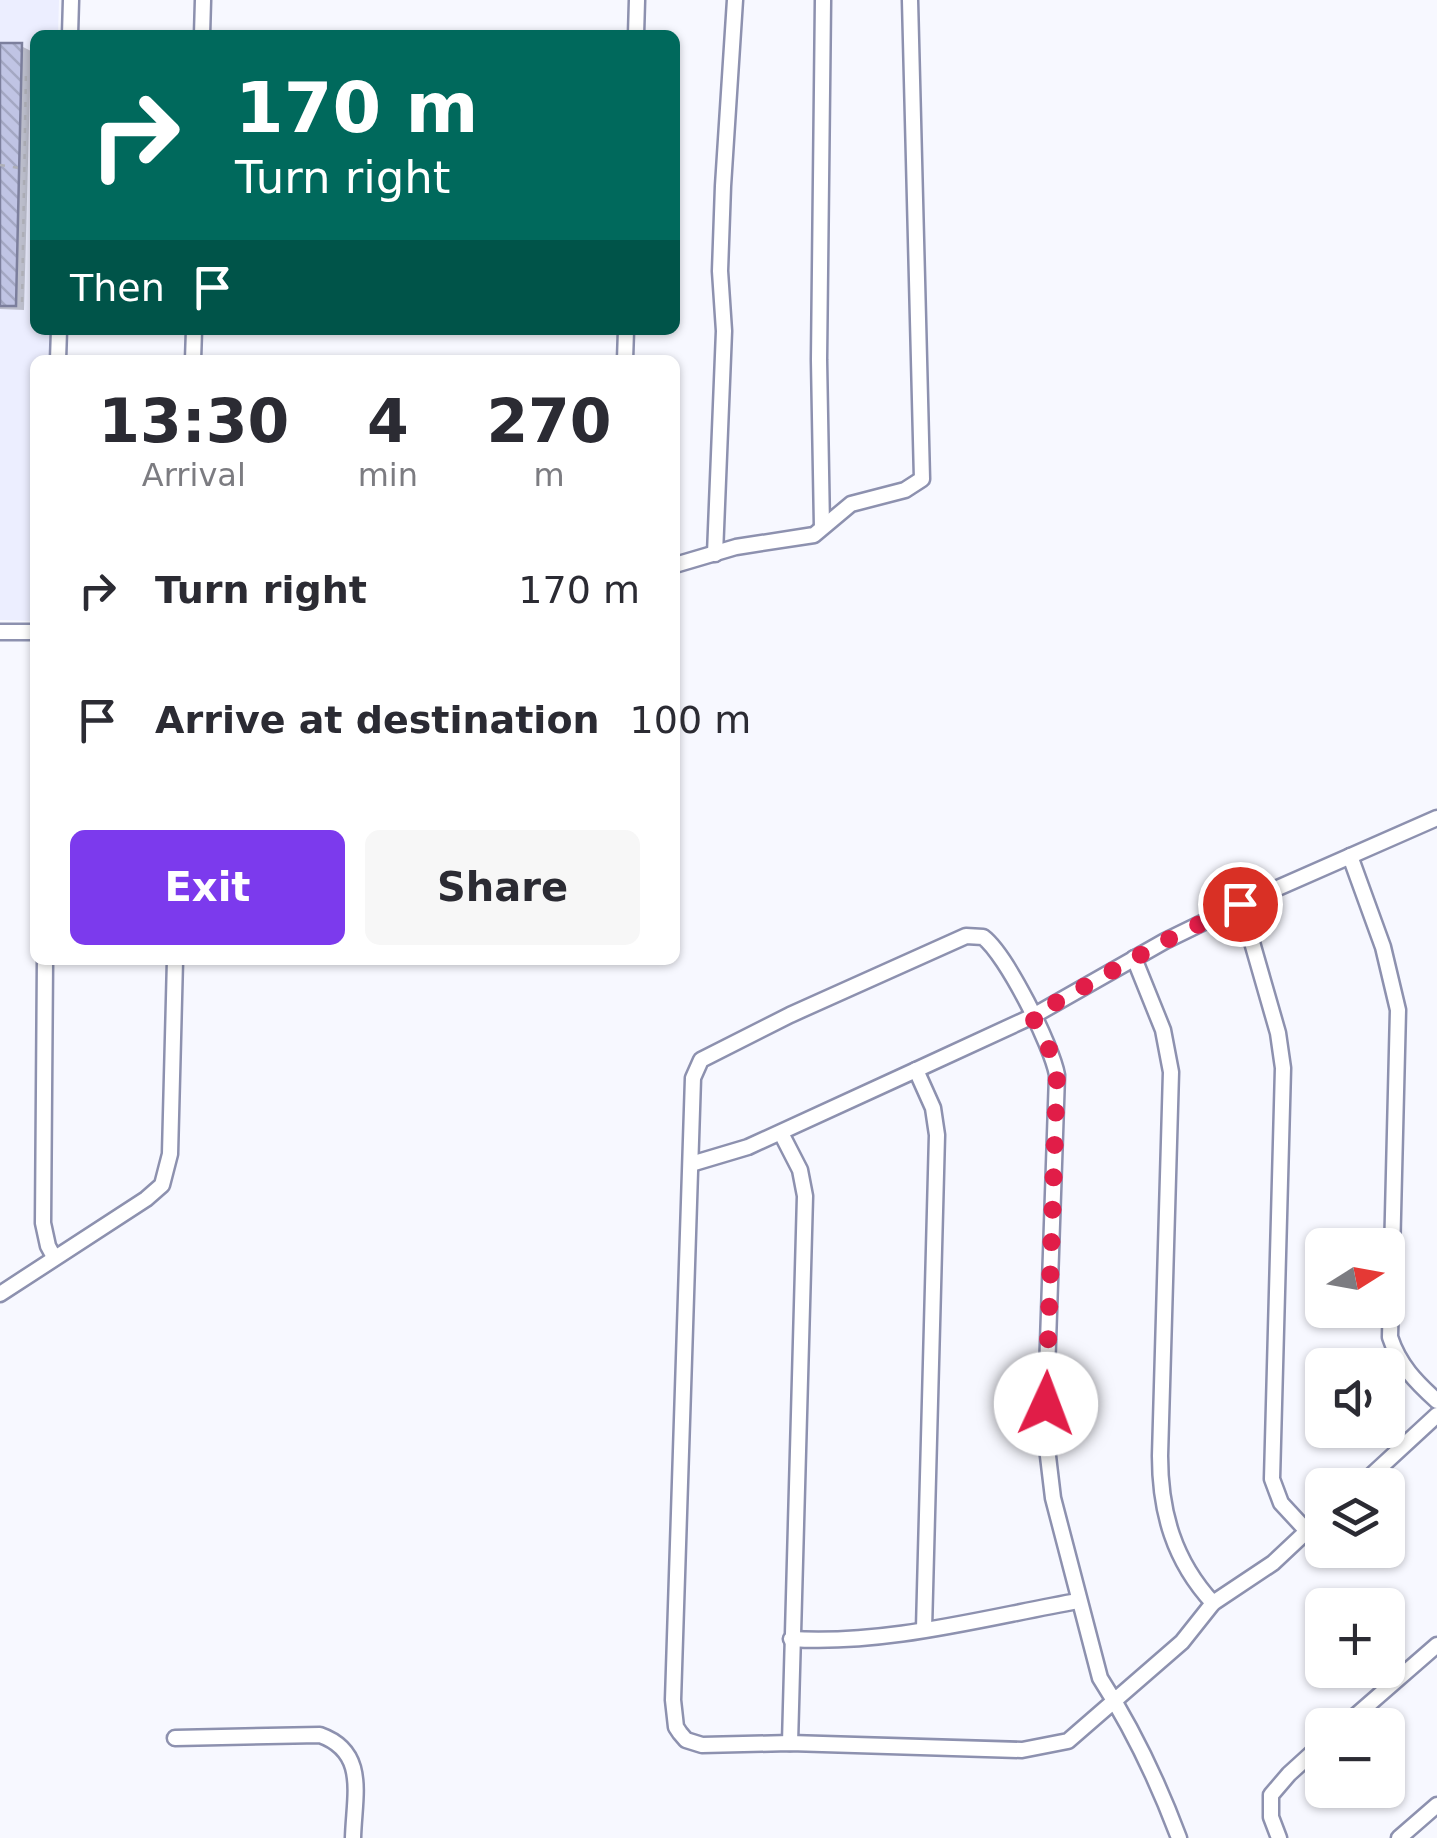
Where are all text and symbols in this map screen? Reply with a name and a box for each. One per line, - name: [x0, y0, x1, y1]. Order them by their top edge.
- text: 170 m: [235, 67, 478, 149]
- icon: right: [70, 70, 200, 200]
- text: Turn right: [235, 151, 450, 204]
- icon: arrive: [185, 260, 240, 315]
- text: Then: [70, 266, 165, 310]
- text: 13:30: [98, 386, 289, 456]
- text: 4: [367, 386, 409, 456]
- text: 270: [486, 386, 612, 456]
- text: Arrival: [142, 456, 246, 494]
- text: min: [358, 456, 418, 494]
- text: m: [533, 456, 565, 494]
- icon: right: [70, 563, 125, 618]
- text: Turn right: [155, 568, 367, 612]
- text: 170 m: [518, 568, 640, 612]
- icon: arrive: [70, 693, 125, 748]
- text: Arrive at destination: [155, 698, 600, 742]
- text: 100 m: [630, 698, 751, 742]
- button: Exit: [70, 830, 345, 945]
- button: Share: [365, 830, 640, 945]
- pin: [1198, 862, 1283, 947]
- icon: arrive: [1213, 877, 1268, 932]
- north arrow: [1305, 1228, 1405, 1328]
- map controls: [1305, 1228, 1405, 1808]
- button: sound: [1305, 1348, 1405, 1448]
- position arrow: [994, 1352, 1098, 1456]
- button: layers: [1305, 1468, 1405, 1568]
- button: +: [1305, 1588, 1405, 1688]
- button: −: [1305, 1708, 1405, 1808]

